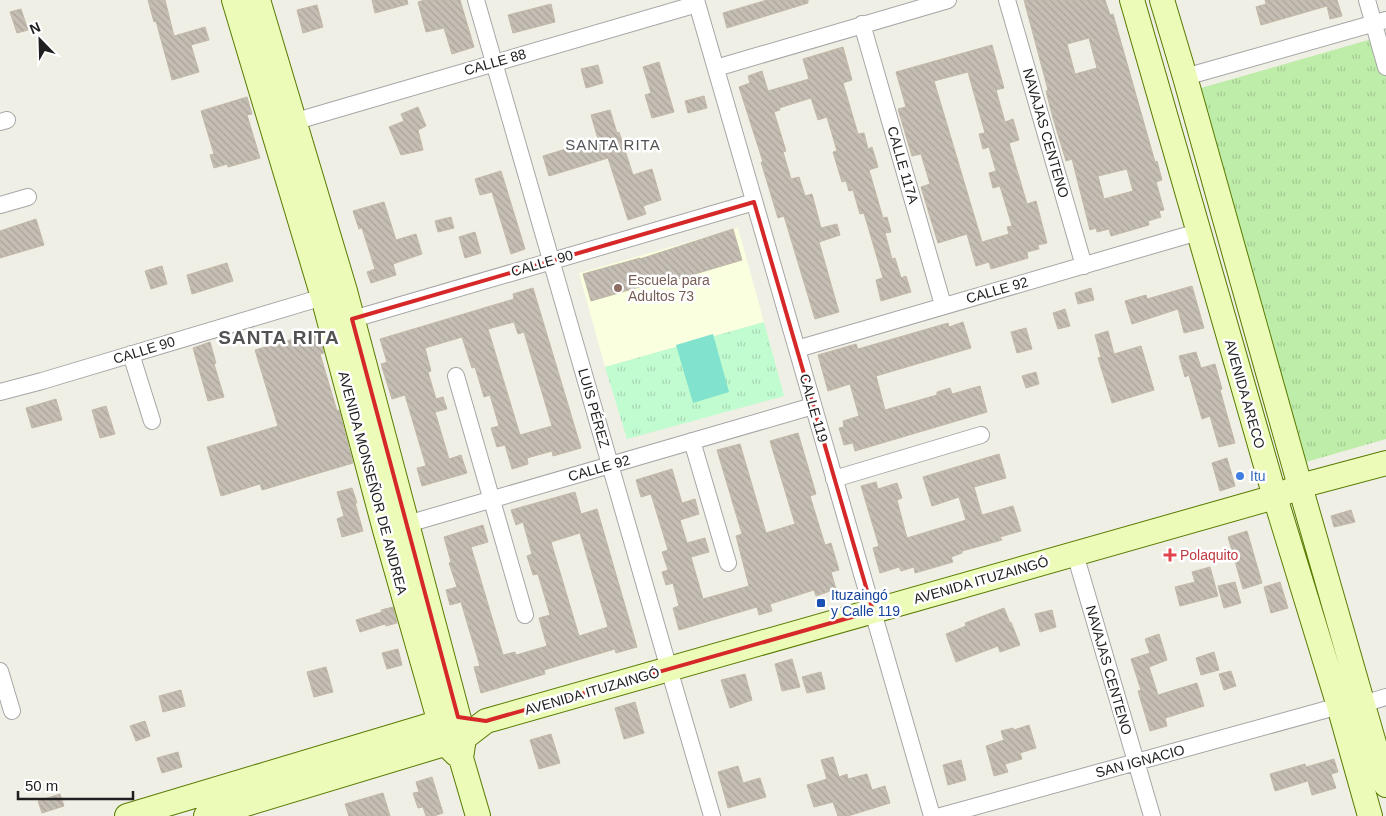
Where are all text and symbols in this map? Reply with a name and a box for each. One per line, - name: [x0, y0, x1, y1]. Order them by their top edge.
- north arrow: [15, 15, 65, 65]
- text: N: [27, 19, 43, 37]
- street label: CALLE 88: [462, 45, 528, 78]
- street label: NAVAJAS CENTENO: [1020, 66, 1072, 200]
- street label: CALLE 117A: [884, 124, 922, 206]
- district label: SANTA RITA: [565, 136, 661, 153]
- street label: CALLE 90: [509, 246, 575, 279]
- place label: Escuela para Adultos 73: [628, 272, 710, 304]
- street label: CALLE 92: [964, 273, 1030, 306]
- marker: Escuela para Adultos 73: [612, 282, 624, 294]
- district label: SANTA RITA: [218, 327, 340, 348]
- street label: CALLE 90: [111, 333, 177, 367]
- street label: AVENIDA ARECO: [1222, 338, 1268, 450]
- street label: LUIS PÉREZ: [575, 367, 613, 450]
- street label: AVENIDA MONSEÑOR DE ANDREA: [335, 369, 411, 597]
- street label: CALLE 119: [797, 372, 831, 444]
- street label: CALLE 92: [566, 451, 632, 484]
- place label: Itu: [1250, 468, 1266, 484]
- marker: Itu: [1234, 470, 1246, 482]
- place label: Polaquito: [1180, 547, 1239, 563]
- marker: Polaquito: [1164, 549, 1176, 561]
- street label: AVENIDA ITUZAINGÓ: [912, 553, 1050, 607]
- place label: Ituzaingó y Calle 119: [831, 587, 900, 619]
- marker: Ituzaingó y Calle 119: [815, 597, 827, 609]
- street label: NAVAJAS CENTENO: [1083, 603, 1135, 737]
- street label: AVENIDA ITUZAINGÓ: [523, 664, 661, 718]
- street label: SAN IGNACIO: [1094, 741, 1187, 781]
- scale bar: [18, 768, 132, 800]
- text: 50 m: [25, 777, 58, 794]

